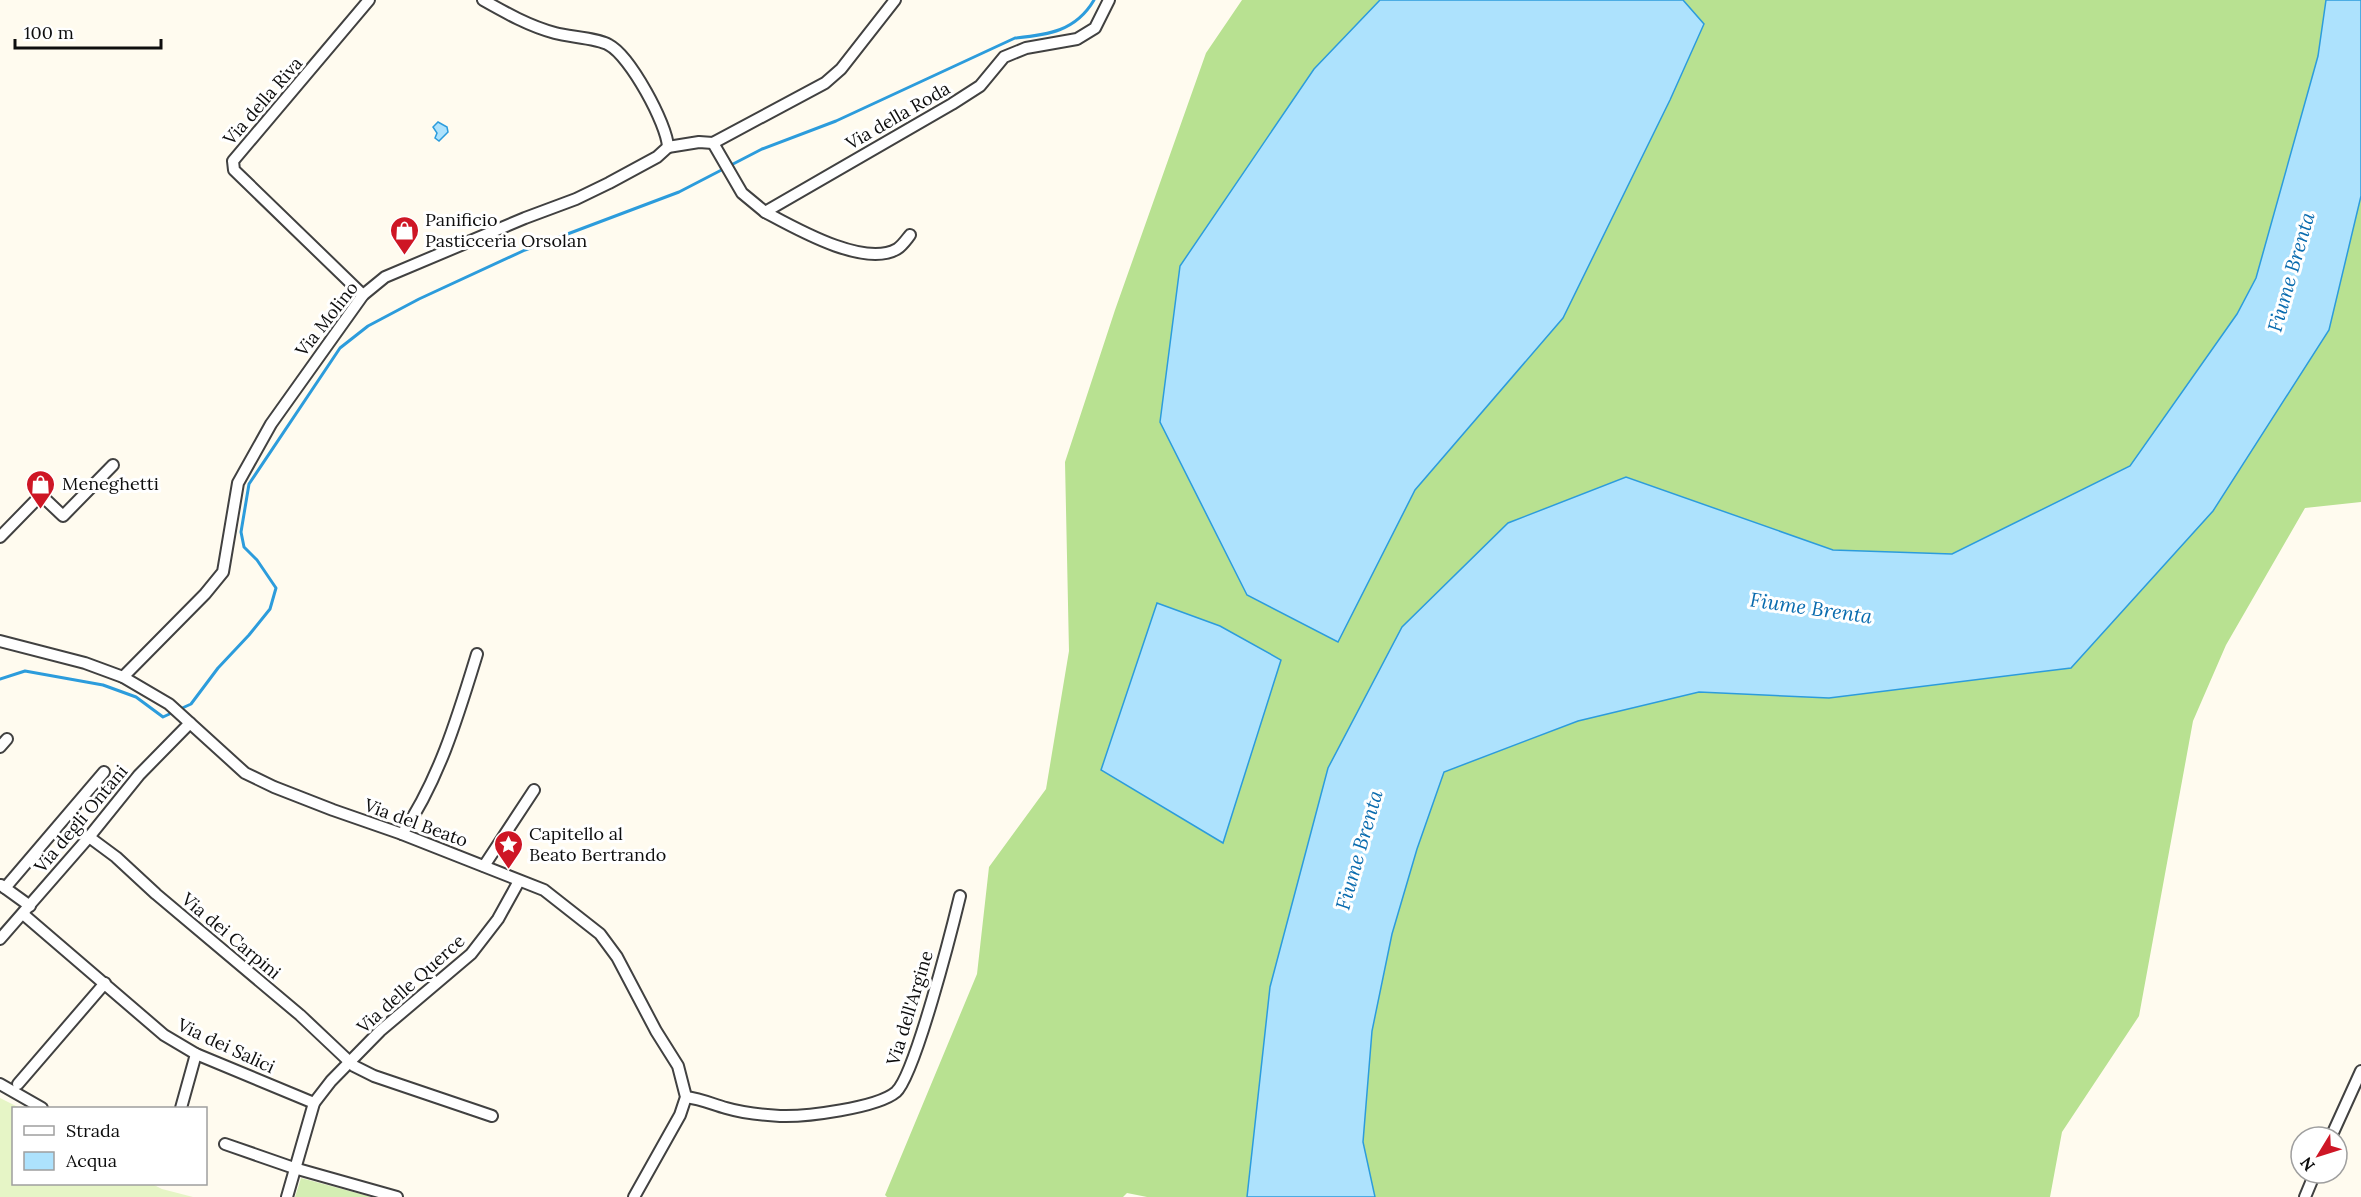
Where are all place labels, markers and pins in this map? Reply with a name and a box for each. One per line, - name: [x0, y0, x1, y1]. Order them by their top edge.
- place label: Panificio Pasticceria Orsolan: [425, 208, 587, 252]
- shop icon: Panificio Pasticceria Orsolan: [388, 214, 420, 256]
- shop icon: Meneghetti: [25, 468, 57, 510]
- place label: Meneghetti: [62, 472, 159, 495]
- place label: Capitello al Beato Bertrando: [529, 822, 666, 866]
- place icon: Capitello al Beato Bertrando: [492, 828, 524, 870]

